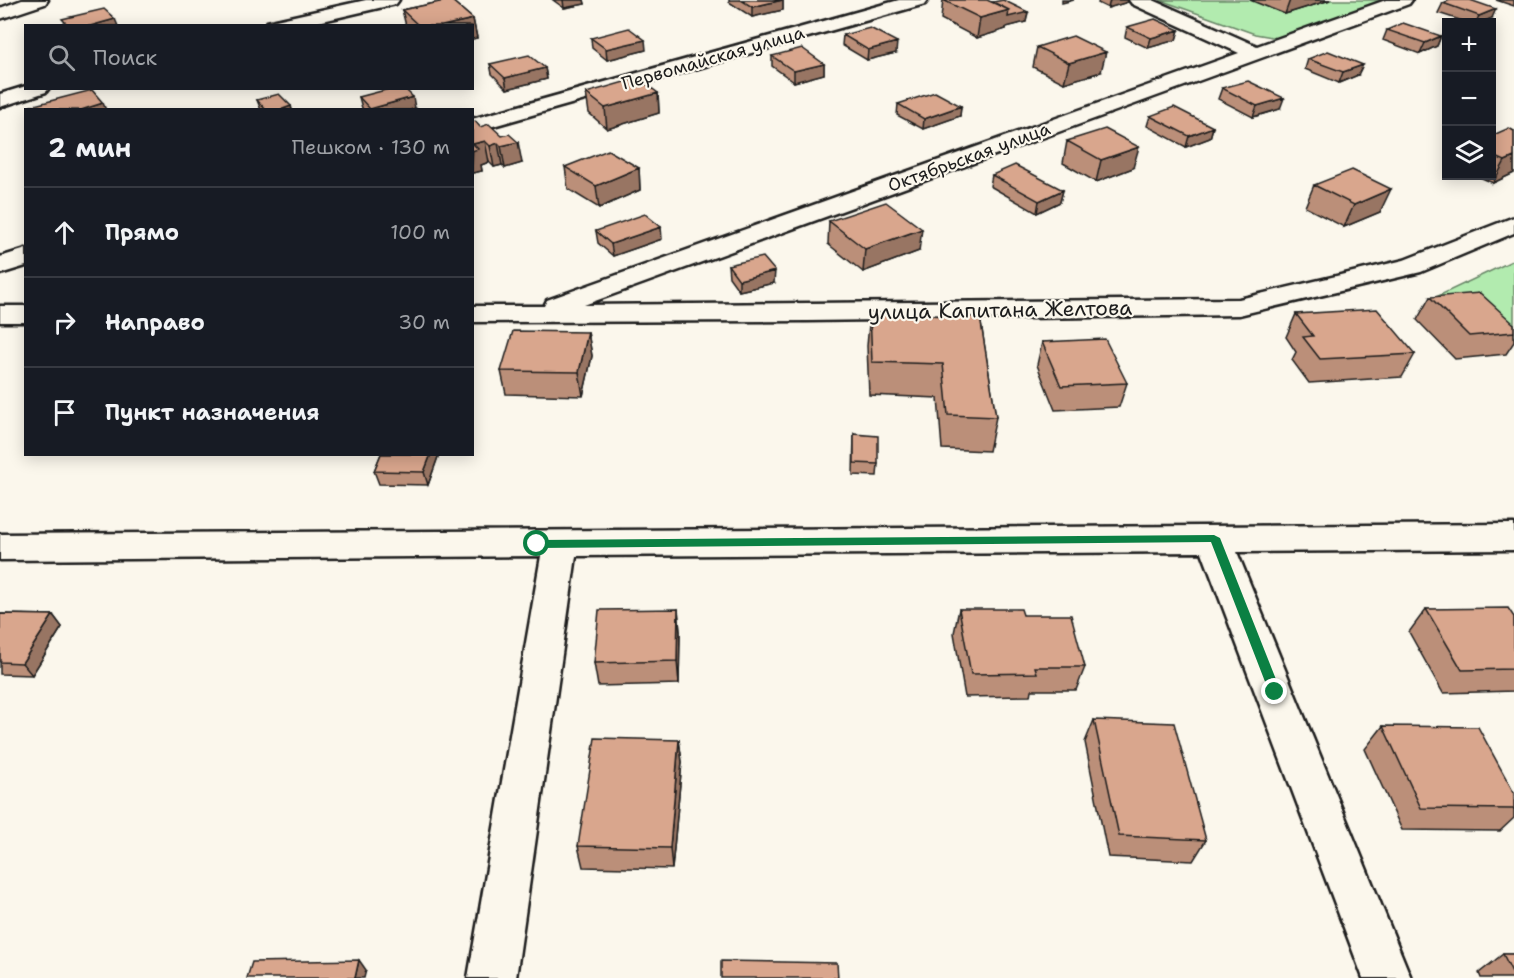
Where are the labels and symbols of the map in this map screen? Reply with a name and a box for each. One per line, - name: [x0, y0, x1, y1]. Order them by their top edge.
- street label: Первомайская улица: [619, 20, 807, 96]
- street label: Октябрьская улица: [884, 116, 1054, 198]
- street label: улица Капитана Желтова: [868, 294, 1132, 326]
- route start: [523, 530, 549, 556]
- route end: [1261, 678, 1287, 704]

